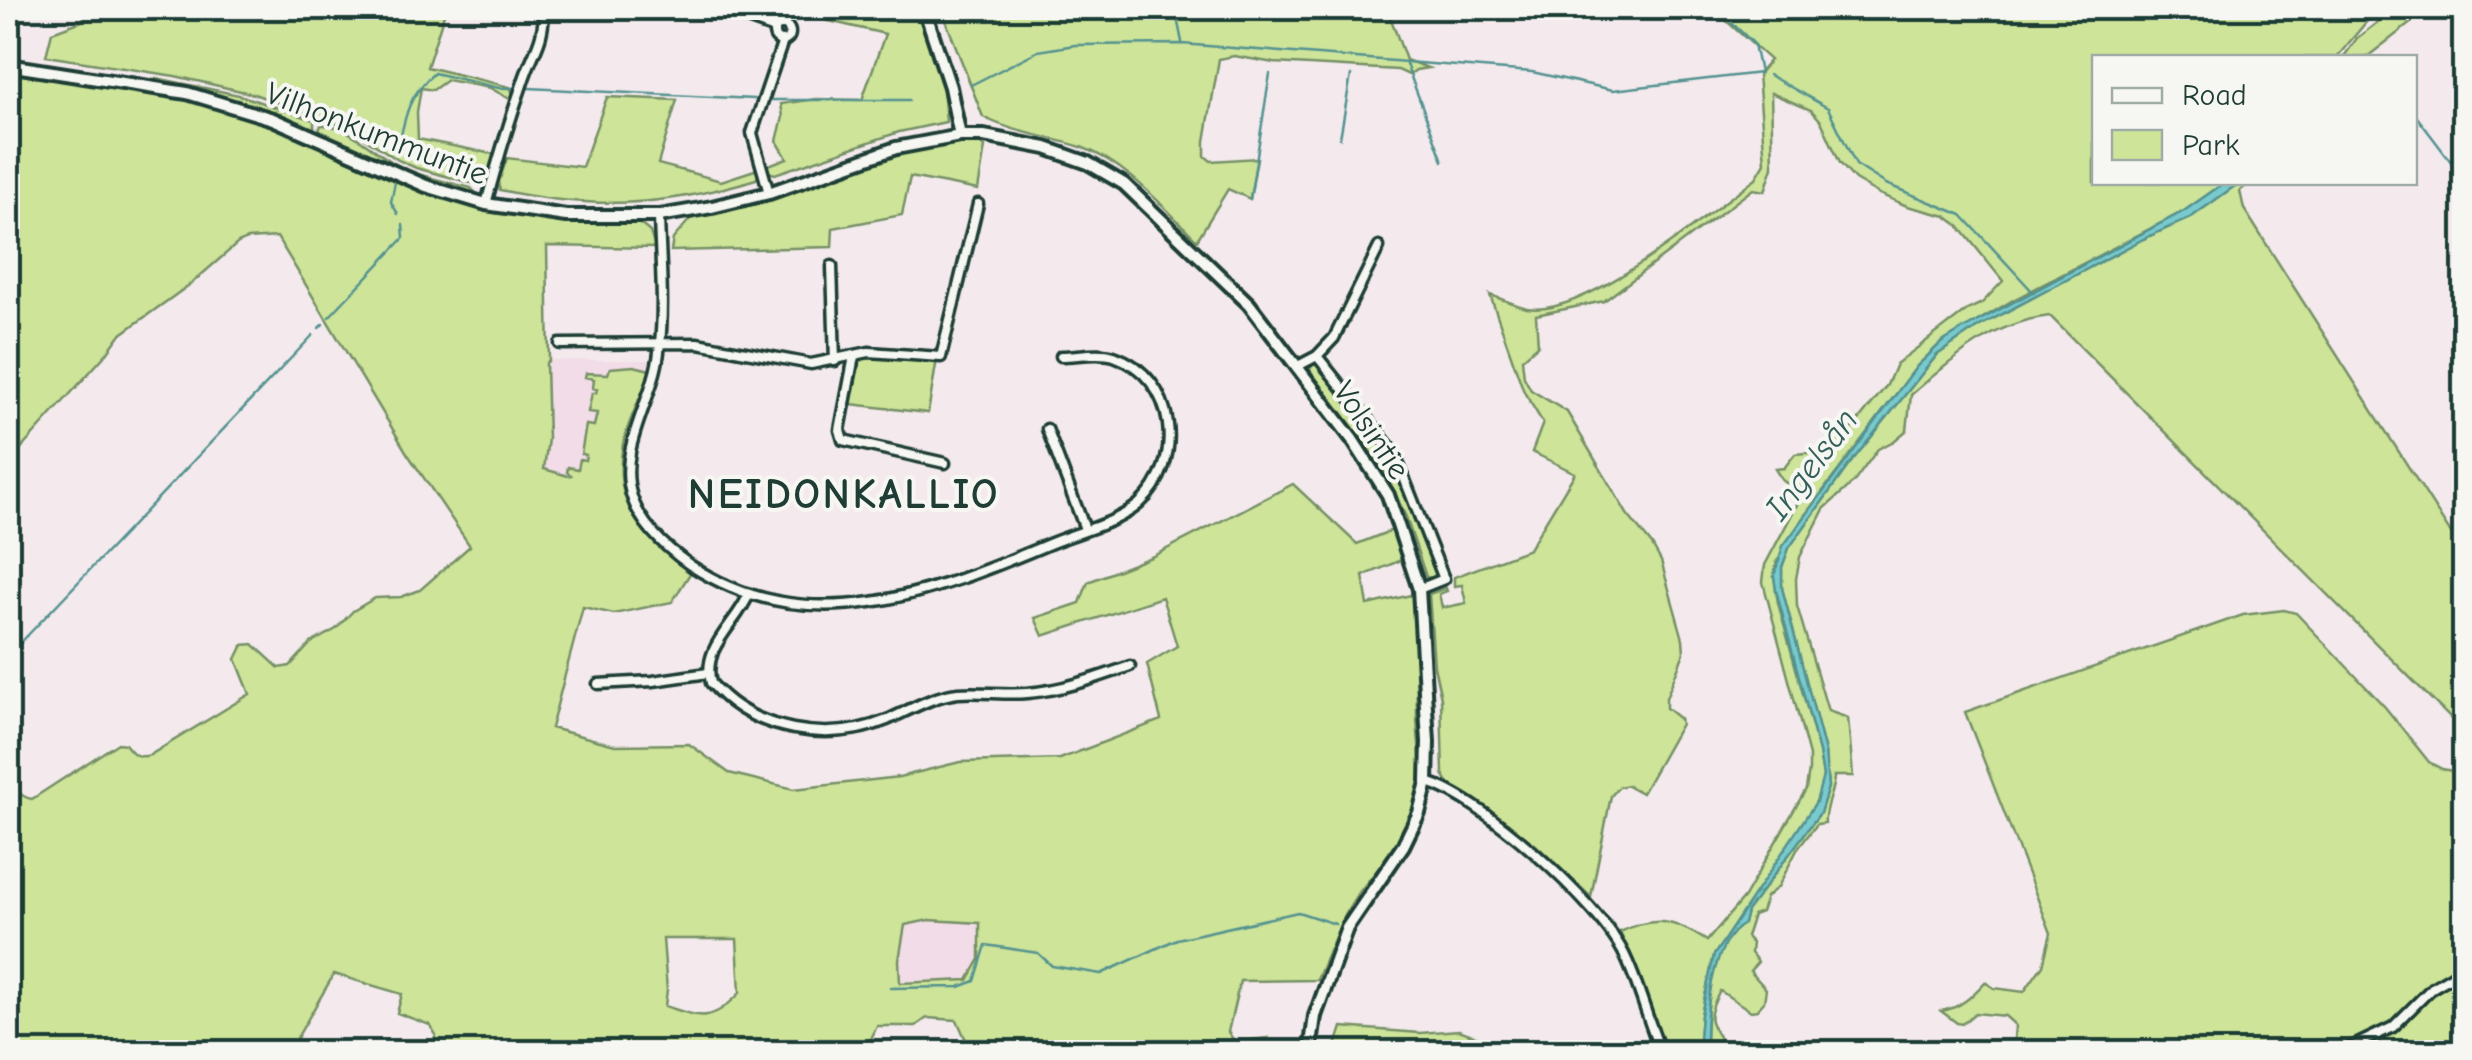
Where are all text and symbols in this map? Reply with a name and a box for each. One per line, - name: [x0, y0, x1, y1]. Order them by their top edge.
- legend: [2092, 55, 2417, 185]
- street label: Vilhonkummuntie: [261, 74, 493, 193]
- text: Road: [2182, 78, 2247, 113]
- text: Park: [2182, 128, 2240, 163]
- street label: Volsintie: [1326, 374, 1418, 486]
- water label: Ingelsån: [1756, 401, 1866, 529]
- district label: NEIDONKALLIO: [688, 470, 1000, 519]

